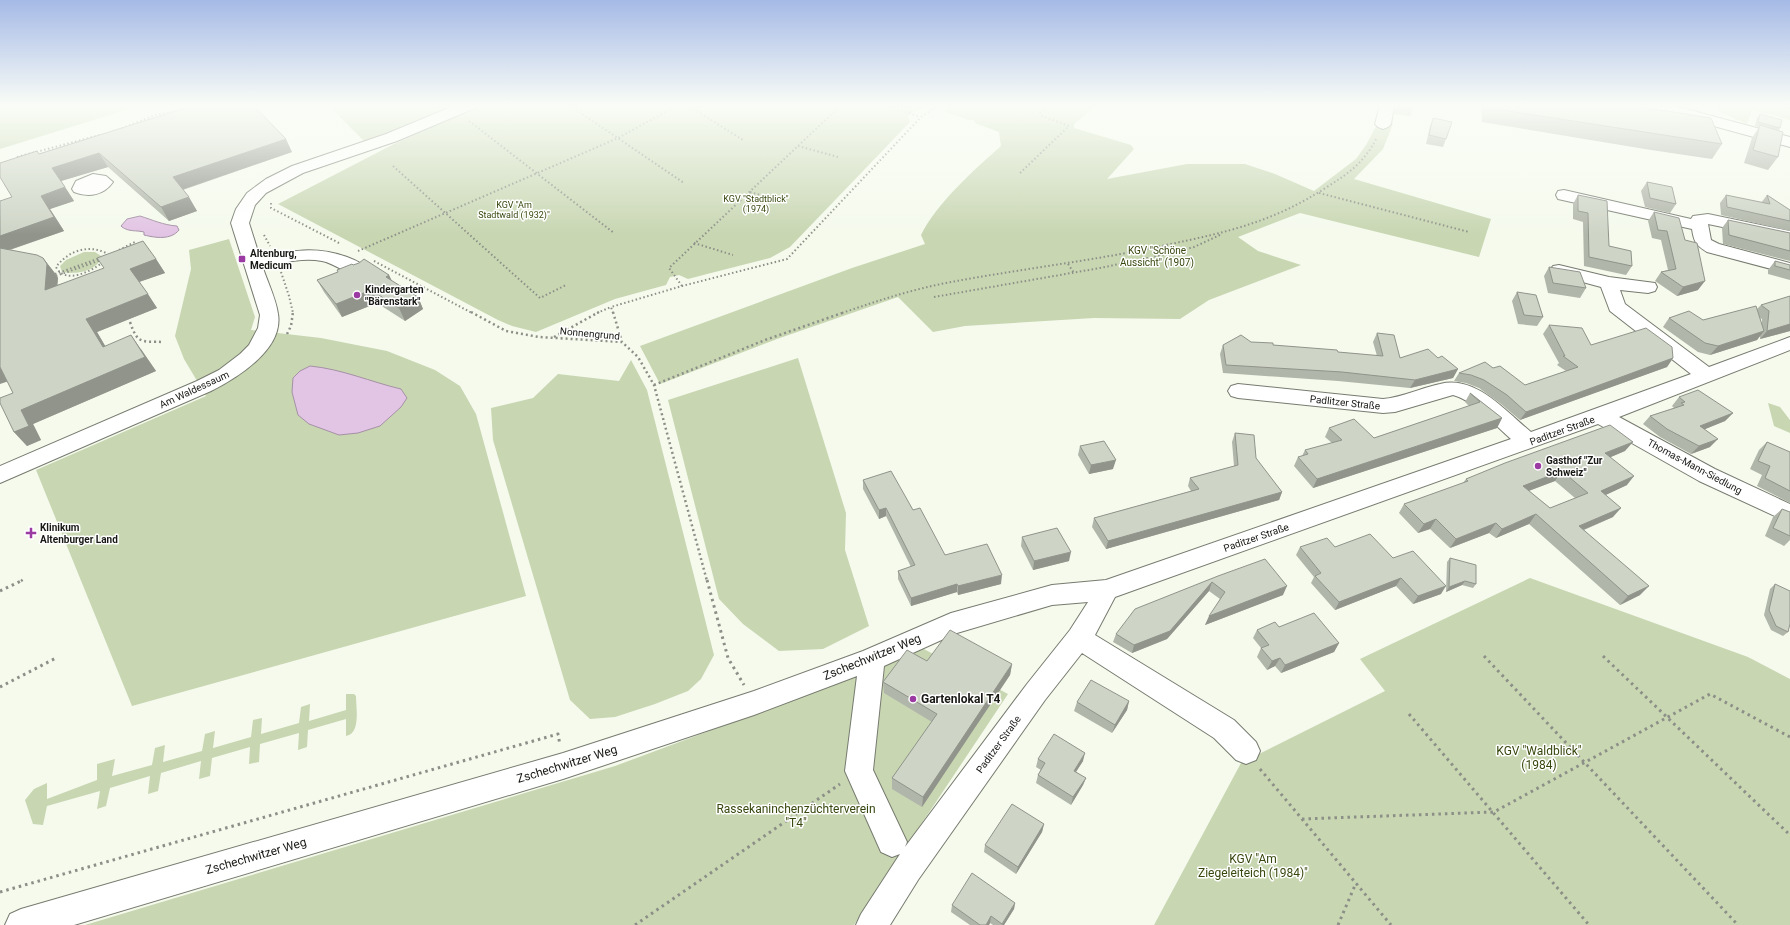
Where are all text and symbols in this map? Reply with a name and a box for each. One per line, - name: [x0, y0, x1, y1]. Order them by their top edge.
- park label: KGV "Stadtblick" (1974): [723, 194, 789, 215]
- park label: KGV "Am Stadtwald (1932)": [478, 200, 550, 221]
- park label: KGV "Schöne Aussicht" (1907): [1120, 245, 1194, 269]
- place label: Altenburg, Medicum: [250, 248, 297, 271]
- marker: Altenburg, Medicum: [237, 254, 247, 264]
- place label: Kindergarten "Bärenstark": [365, 284, 424, 307]
- marker: Kindergarten "Bärenstark": [352, 290, 362, 300]
- street label: Nonnengrund: [559, 325, 621, 342]
- street label: Am Waldessaum: [158, 368, 231, 410]
- street label: Padlitzer Straße: [1309, 393, 1381, 412]
- street label: Paditzer Straße: [1528, 414, 1596, 447]
- street label: Thomas-Mann-Siedlung: [1646, 437, 1744, 496]
- place label: Gasthof "Zur Schweiz": [1546, 455, 1603, 478]
- marker: Gasthof "Zur Schweiz": [1533, 461, 1543, 471]
- street label: Paditzer Straße: [1222, 521, 1290, 554]
- place label: Klinikum Altenburger Land: [40, 522, 118, 545]
- marker: Klinikum Altenburger Land: [25, 527, 37, 539]
- street label: Zschechwitzer Weg: [821, 631, 923, 683]
- place label: Gartenlokal T4: [921, 692, 1001, 706]
- marker: Gartenlokal T4: [908, 694, 918, 704]
- street label: Paditzer Straße: [974, 713, 1023, 775]
- street label: Zschechwitzer Weg: [515, 742, 619, 786]
- park label: KGV "Waldblick" (1984): [1496, 744, 1582, 772]
- park label: Rassekaninchenzüchterverein "T4": [716, 802, 876, 830]
- street label: Zschechwitzer Weg: [204, 835, 308, 877]
- park label: KGV "Am Ziegeleiteich (1984)": [1198, 852, 1308, 880]

